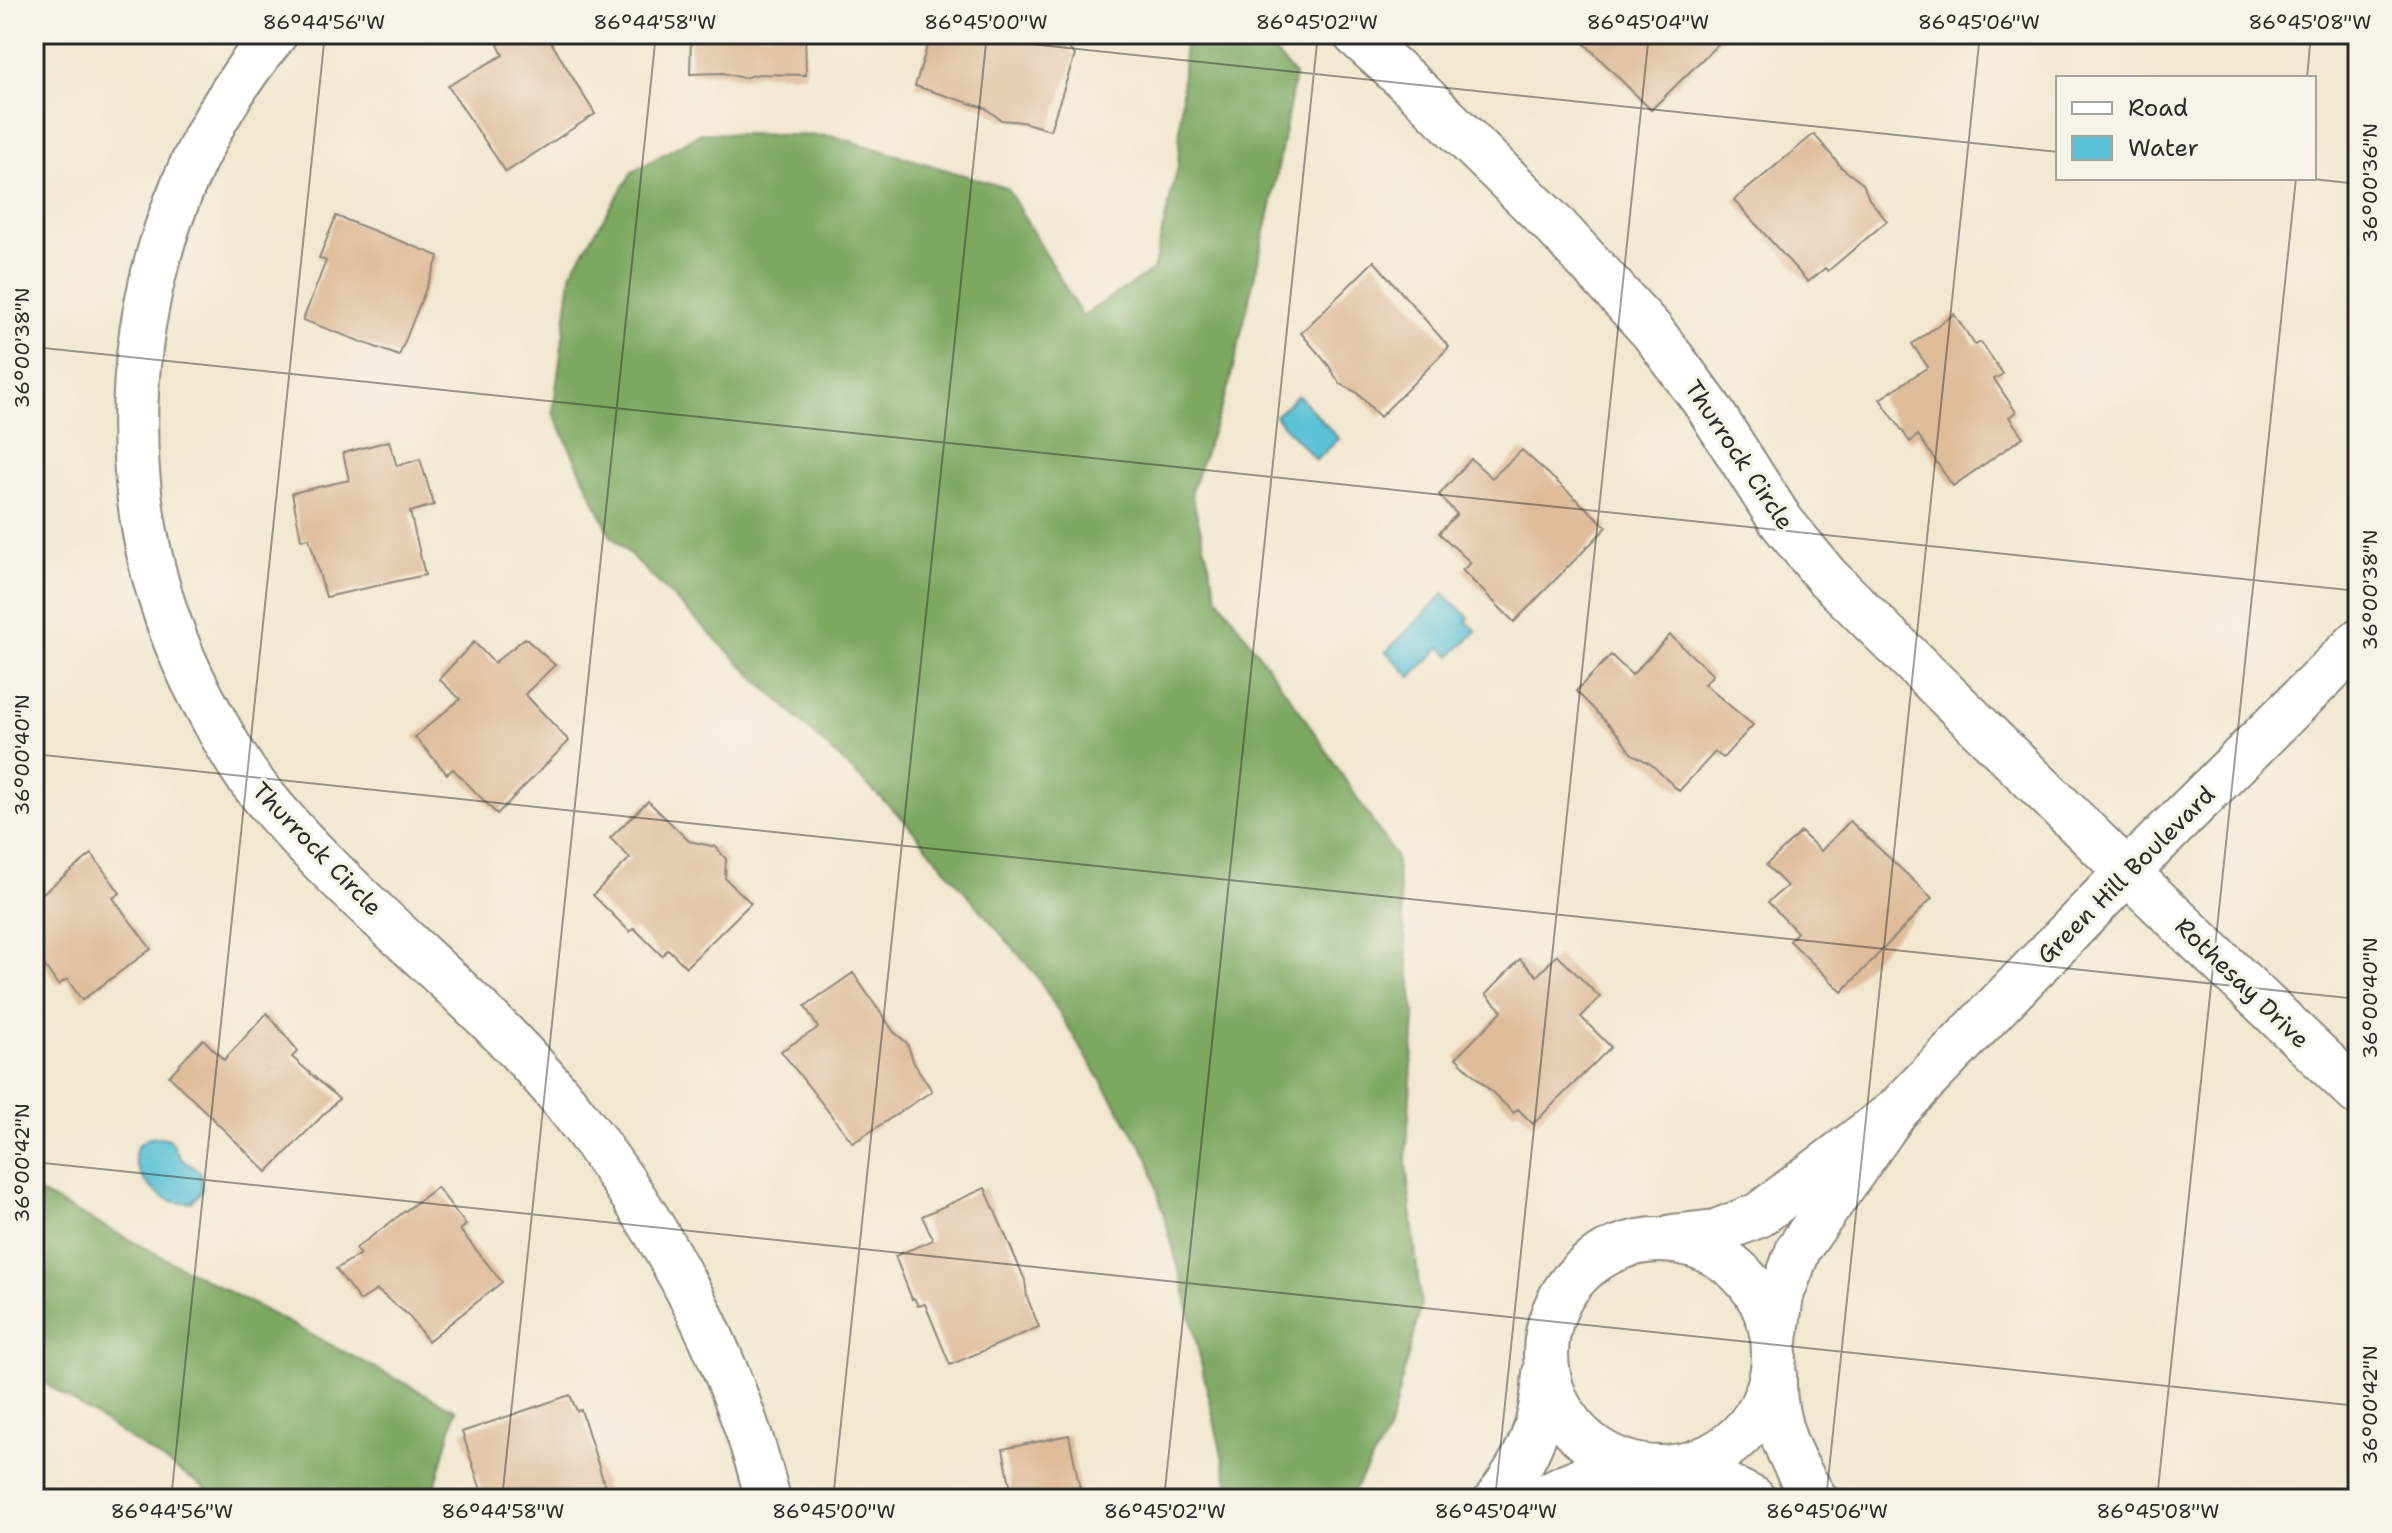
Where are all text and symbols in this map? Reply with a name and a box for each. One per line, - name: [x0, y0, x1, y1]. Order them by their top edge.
- text: 86°44'56"W: [263, 9, 385, 35]
- text: 86°44'58"W: [593, 9, 717, 35]
- text: 86°45'00"W: [924, 9, 1048, 35]
- text: 86°45'02"W: [1256, 9, 1378, 35]
- text: 86°45'04"W: [1587, 9, 1709, 35]
- text: 86°45'06"W: [1918, 9, 2040, 35]
- text: 86°45'08"W: [2249, 9, 2371, 35]
- legend: [2056, 76, 2316, 180]
- text: Road: [2128, 92, 2188, 124]
- text: 36°00'36"N: [2357, 123, 2383, 243]
- text: Water: [2128, 132, 2199, 164]
- text: 36°00'38"N: [9, 288, 35, 408]
- street label: Thurrock Circle: [1677, 374, 1801, 536]
- text: 36°00'38"N: [2357, 530, 2383, 650]
- text: 36°00'40"N: [9, 694, 35, 816]
- street label: Thurrock Circle: [245, 775, 389, 923]
- street label: Green Hill Boulevard: [2030, 779, 2222, 971]
- street label: Rothesay Drive: [2168, 911, 2316, 1055]
- text: 36°00'40"N: [2357, 937, 2383, 1059]
- text: 36°00'42"N: [9, 1103, 35, 1223]
- text: 36°00'42"N: [2357, 1345, 2383, 1465]
- text: 86°44'56"W: [111, 1498, 233, 1524]
- text: 86°44'58"W: [441, 1498, 565, 1524]
- text: 86°45'00"W: [772, 1498, 896, 1524]
- text: 86°45'02"W: [1104, 1498, 1226, 1524]
- text: 86°45'04"W: [1435, 1498, 1557, 1524]
- text: 86°45'06"W: [1766, 1498, 1888, 1524]
- text: 86°45'08"W: [2097, 1498, 2219, 1524]

